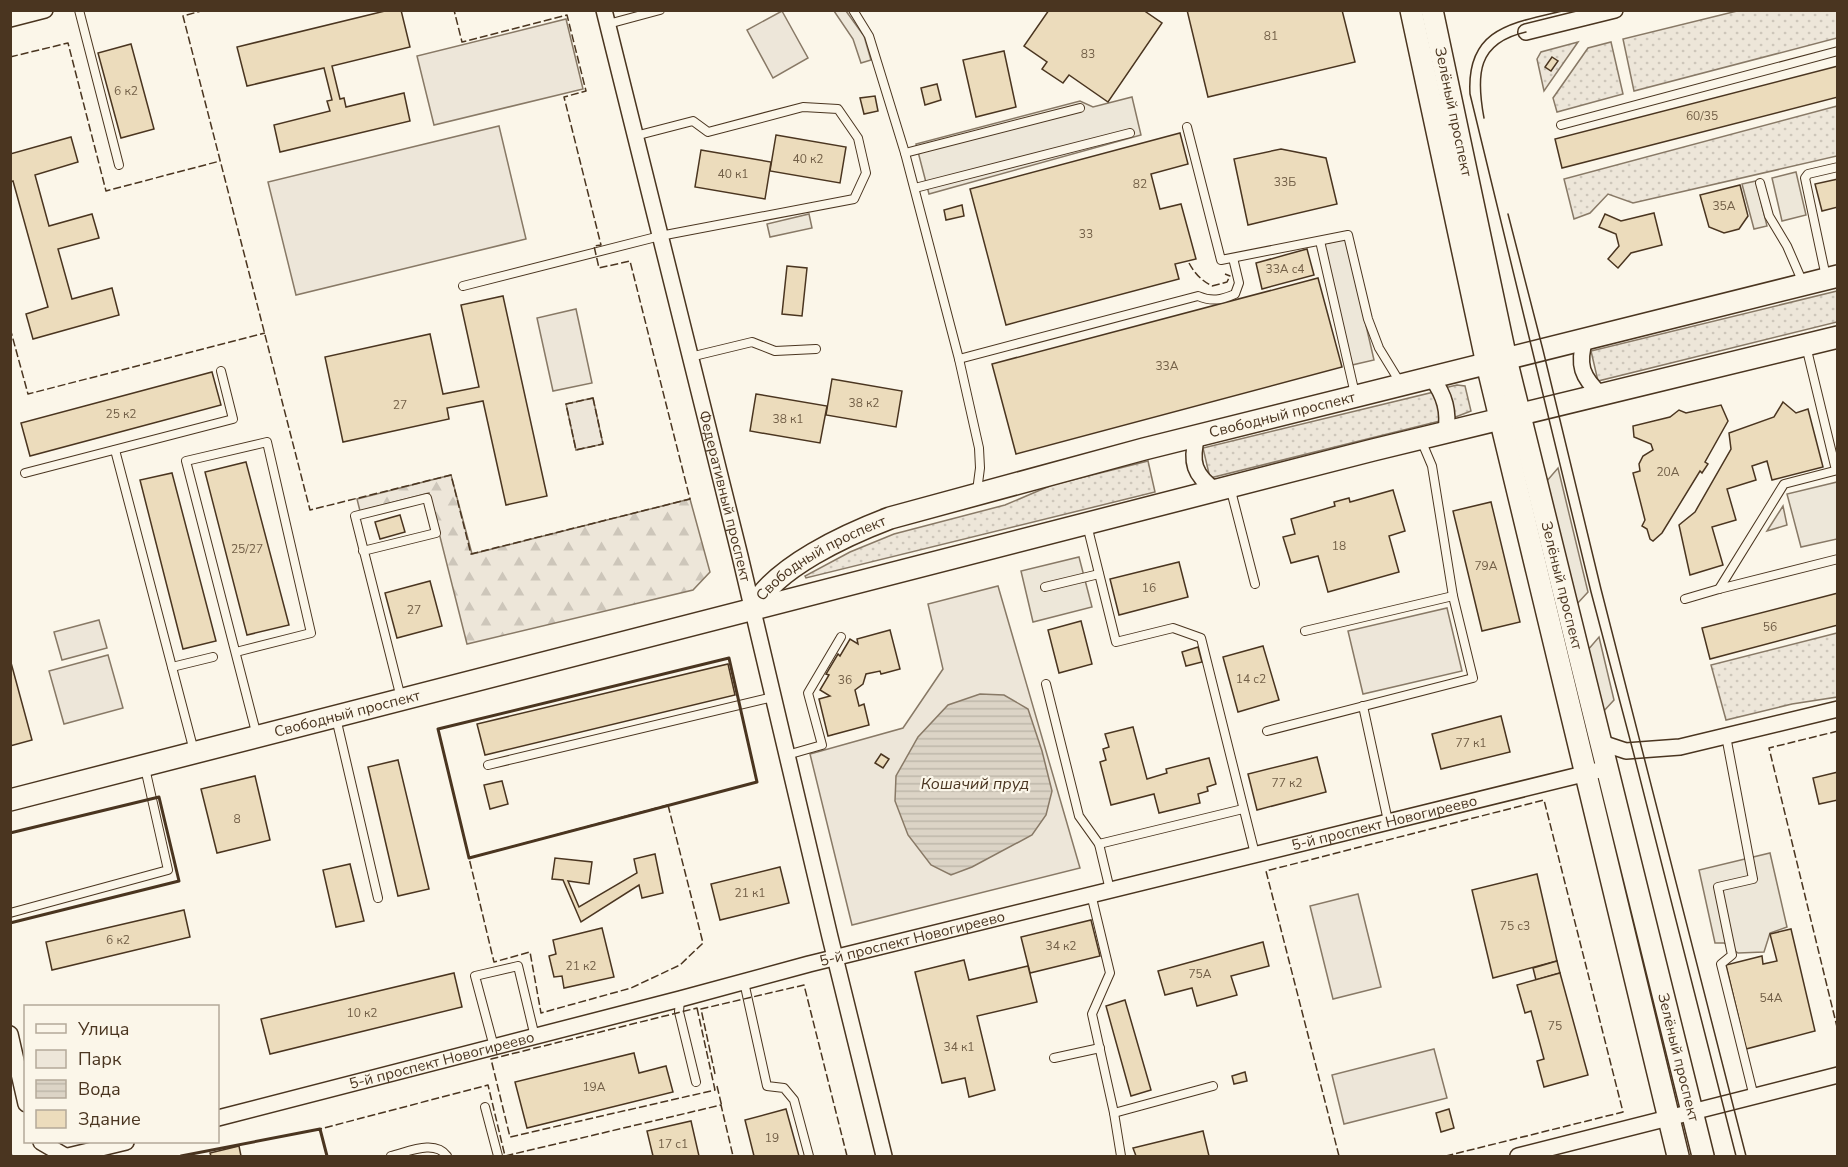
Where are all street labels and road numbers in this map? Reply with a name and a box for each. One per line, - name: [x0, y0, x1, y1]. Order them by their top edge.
- street label: Зелёный проспект: [1430, 45, 1477, 179]
- street label: Свободный проспект: [1207, 387, 1358, 442]
- street label: Федеративный проспект: [694, 409, 756, 584]
- street label: Свободный проспект: [751, 510, 889, 605]
- street label: Зелёный проспект: [1536, 519, 1588, 652]
- street label: Свободный проспект: [272, 685, 422, 742]
- street label: 5-й проспект Новогиреево: [1289, 790, 1479, 855]
- street label: 5-й проспект Новогиреево: [817, 906, 1007, 971]
- street label: Зелёный проспект: [1653, 991, 1704, 1124]
- street label: 5-й проспект Новогиреево: [347, 1027, 536, 1094]

